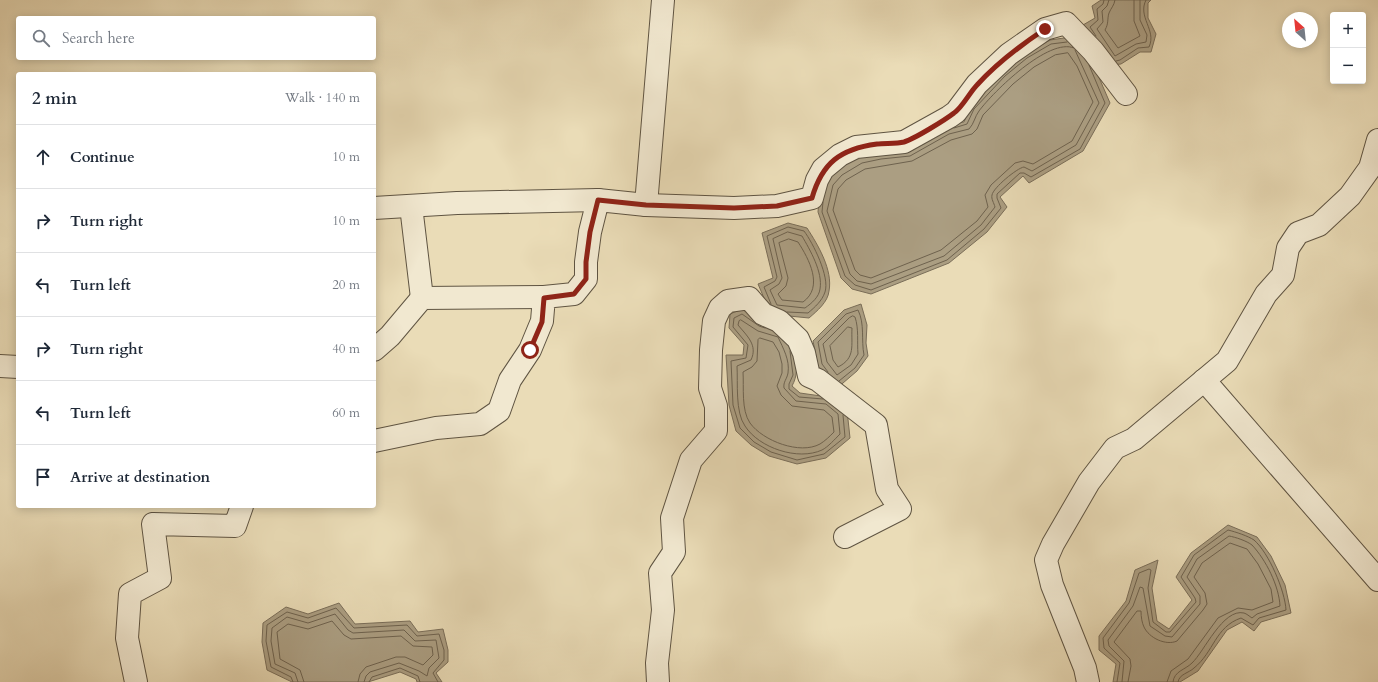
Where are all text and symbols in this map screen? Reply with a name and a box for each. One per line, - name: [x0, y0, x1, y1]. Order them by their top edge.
- north arrow: [1282, 12, 1318, 48]
- map controls: [1330, 12, 1366, 84]
- button: +: [1330, 12, 1366, 48]
- search box: [16, 16, 376, 60]
- route end: [1036, 20, 1054, 38]
- icon: search: [30, 27, 52, 49]
- text: Search here: [62, 28, 135, 48]
- button: −: [1330, 48, 1366, 84]
- text: 2 min: [32, 87, 77, 110]
- text: Walk · 140 m: [285, 89, 360, 107]
- icon: ahead: [32, 146, 54, 168]
- text: Continue: [70, 147, 135, 167]
- text: 10 m: [332, 148, 360, 166]
- icon: right: [32, 210, 54, 232]
- text: Turn right: [70, 211, 143, 231]
- text: 10 m: [332, 212, 360, 230]
- icon: left: [32, 274, 54, 296]
- text: Turn left: [70, 275, 131, 295]
- text: 20 m: [332, 276, 360, 294]
- icon: right: [32, 338, 54, 360]
- text: Turn right: [70, 339, 143, 359]
- text: 40 m: [332, 340, 360, 358]
- route start: [521, 341, 539, 359]
- icon: left: [32, 402, 54, 424]
- text: Turn left: [70, 403, 131, 423]
- text: 60 m: [332, 404, 360, 422]
- icon: arrive: [32, 466, 54, 488]
- text: Arrive at destination: [70, 467, 210, 487]

